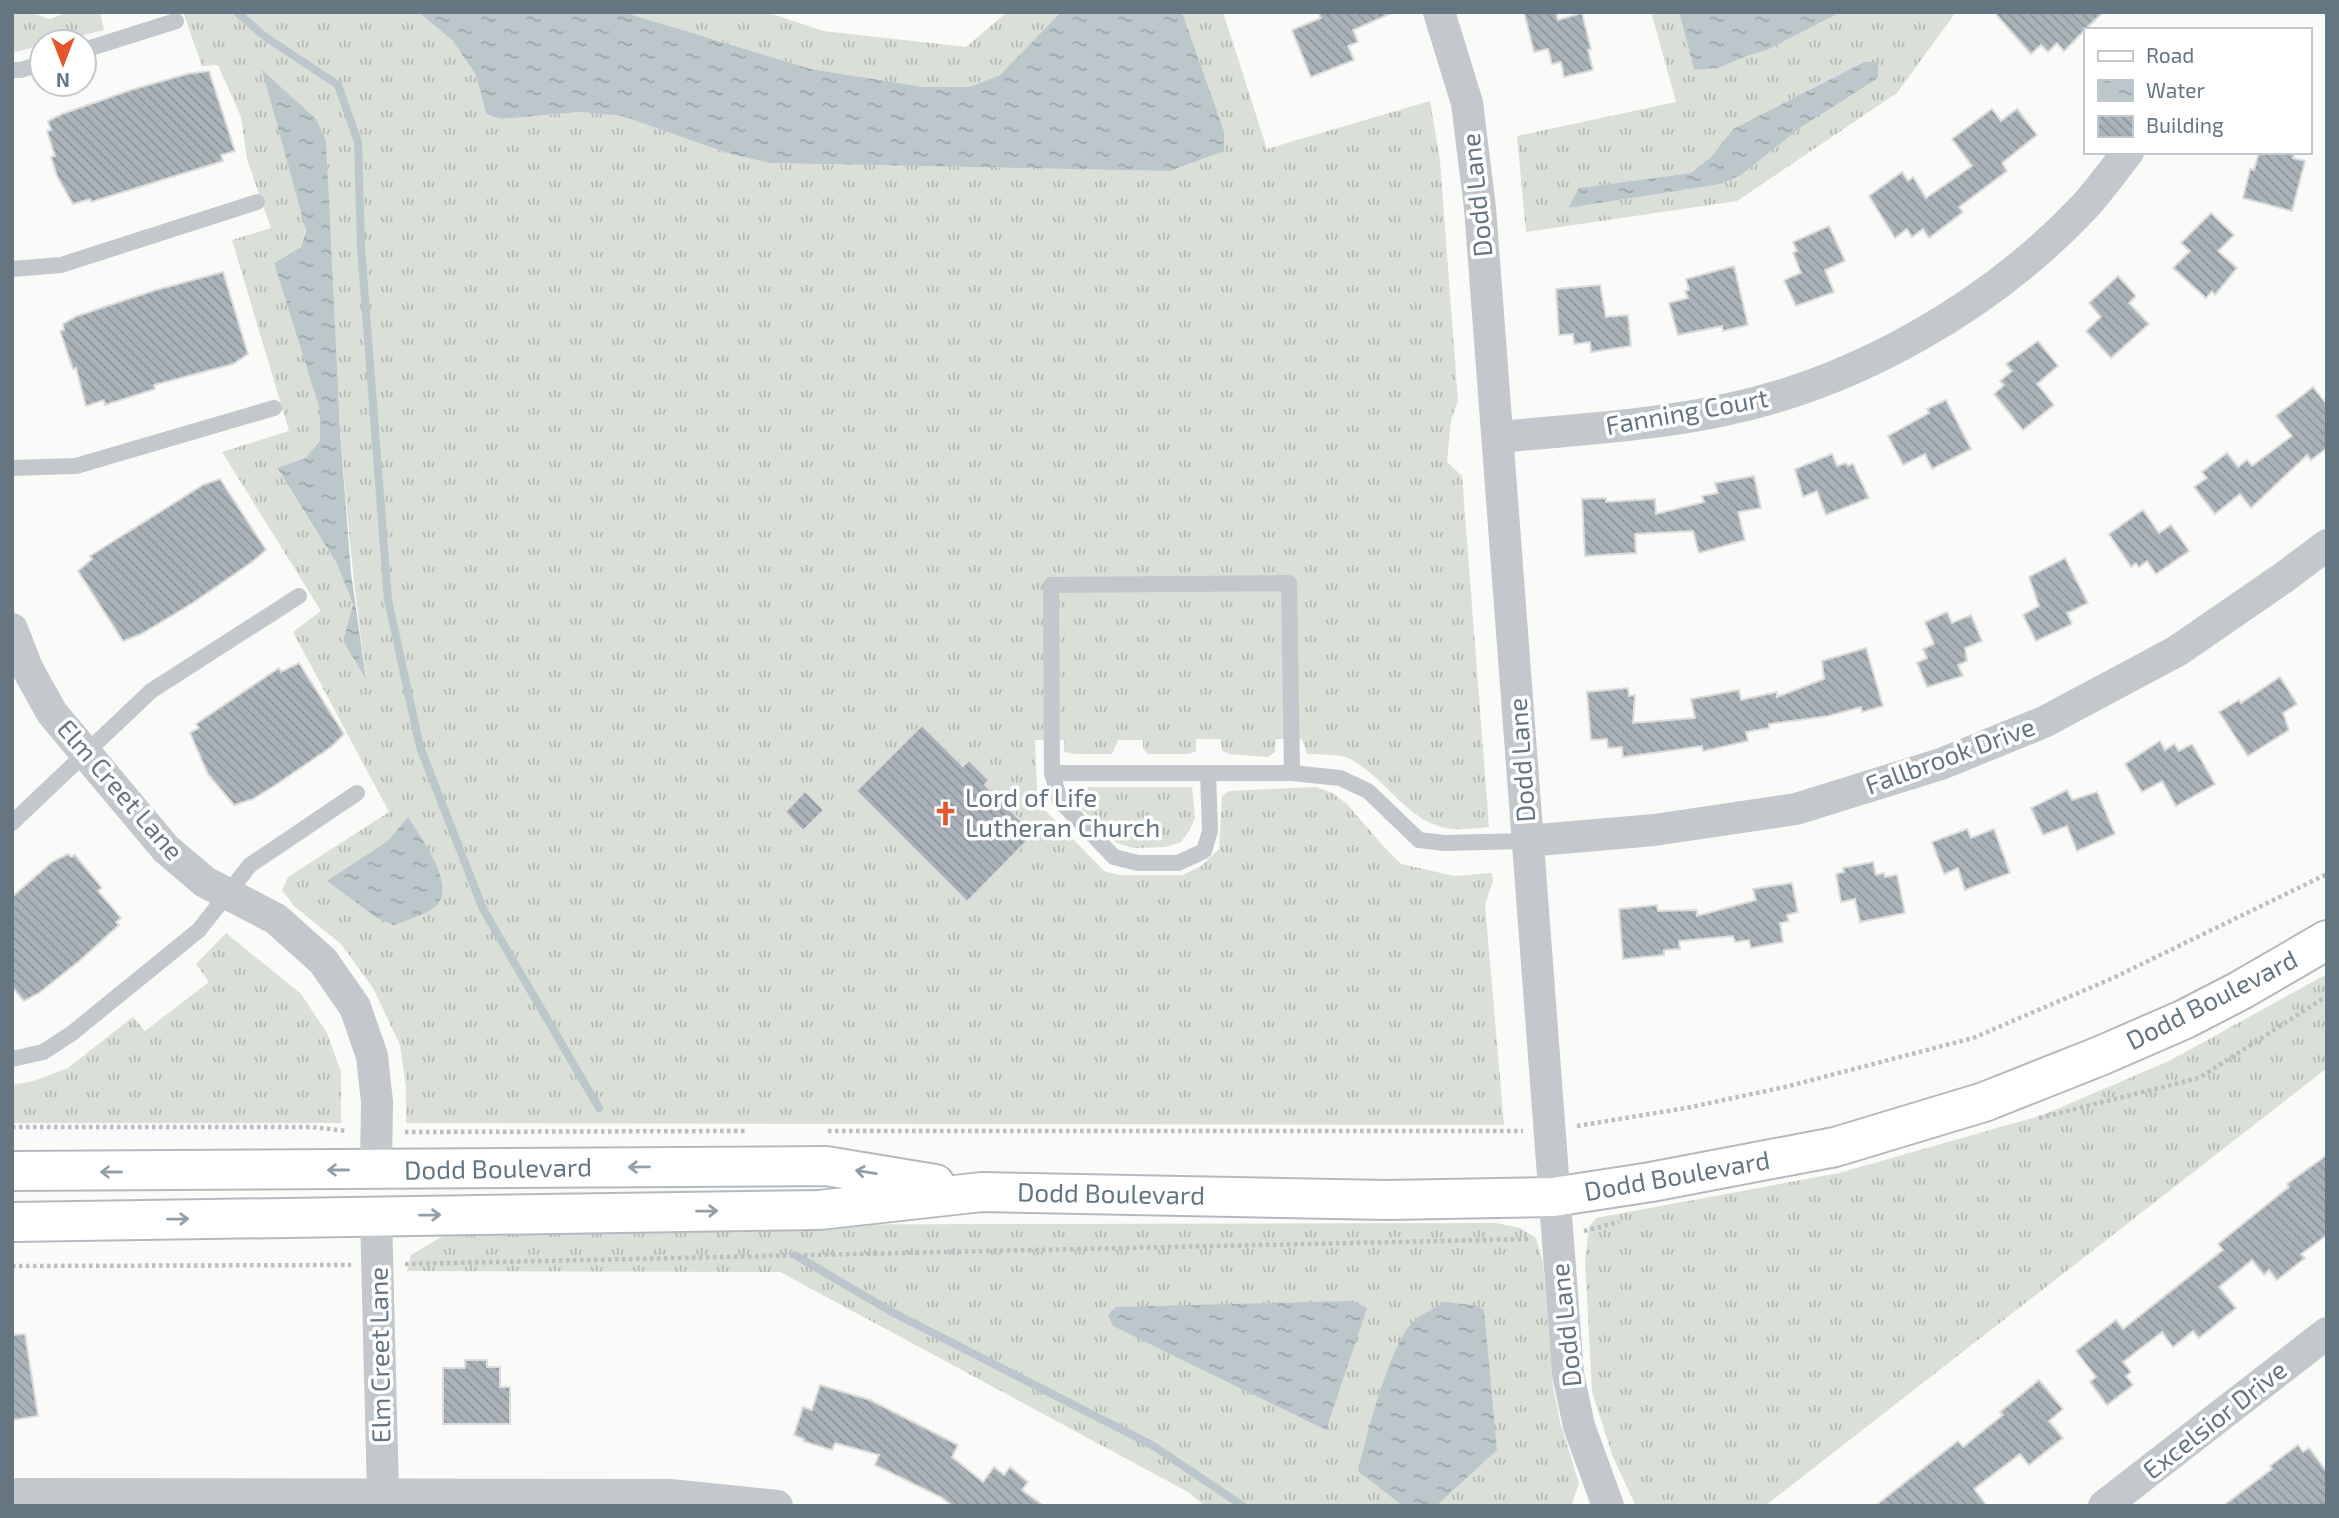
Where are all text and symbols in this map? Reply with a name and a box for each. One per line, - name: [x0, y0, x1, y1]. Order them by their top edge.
- north arrow: [28, 28, 98, 98]
- legend: [2084, 28, 2311, 154]
- text: Road: [2146, 42, 2194, 67]
- text: N: [56, 69, 70, 92]
- text: Water: [2146, 77, 2205, 102]
- text: Building: [2146, 112, 2224, 137]
- street label: Dodd Lane: [1454, 132, 1497, 259]
- street label: Fanning Court: [1603, 381, 1771, 440]
- street label: Dodd Lane: [1501, 697, 1540, 823]
- street label: Fallbrook Drive: [1861, 710, 2038, 800]
- street label: Elm Creet Lane: [52, 712, 191, 866]
- place label: Lord of Life Lutheran Church: [965, 781, 1160, 842]
- church icon: Lord of Life Lutheran Church: [931, 799, 959, 827]
- street label: Dodd Boulevard: [2121, 942, 2302, 1055]
- street label: Dodd Boulevard: [1582, 1143, 1772, 1206]
- street label: Dodd Boulevard: [404, 1150, 592, 1185]
- one-way arrow: [628, 1161, 651, 1174]
- one-way arrow: [327, 1163, 350, 1177]
- one-way arrow: [100, 1165, 123, 1179]
- one-way arrow: [855, 1165, 878, 1178]
- street label: Dodd Boulevard: [1017, 1175, 1205, 1210]
- one-way arrow: [695, 1204, 718, 1218]
- one-way arrow: [419, 1208, 442, 1222]
- one-way arrow: [167, 1212, 190, 1226]
- street label: Dodd Lane: [1543, 1262, 1586, 1389]
- street label: Elm Creet Lane: [361, 1267, 396, 1443]
- street label: Excelsior Drive: [2136, 1353, 2292, 1485]

